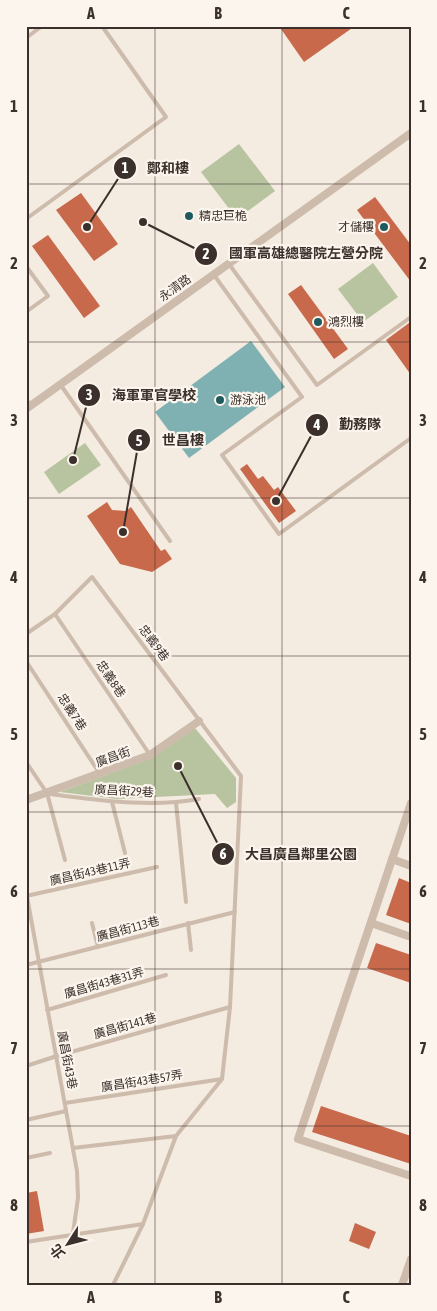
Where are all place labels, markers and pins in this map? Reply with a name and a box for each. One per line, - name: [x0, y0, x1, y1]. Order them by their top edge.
- callout: 鄭和樓: [112, 153, 199, 182]
- place label: 精忠巨桅: [199, 209, 247, 223]
- marker: 精忠巨桅: [183, 210, 195, 222]
- place label: 才儲樓: [338, 220, 374, 234]
- marker: 才儲樓: [378, 221, 390, 233]
- callout: 國軍高雄總醫院左營分院: [194, 239, 393, 268]
- place label: 鴻烈樓: [328, 315, 364, 329]
- marker: 鴻烈樓: [312, 316, 324, 328]
- callout: 海軍軍官學校: [77, 380, 206, 409]
- place label: 游泳池: [230, 393, 266, 407]
- marker: 游泳池: [214, 394, 226, 406]
- callout: 勤務隊: [304, 410, 391, 439]
- callout: 世昌樓: [127, 426, 214, 455]
- callout: 大昌廣昌鄰里公園: [210, 840, 367, 869]

